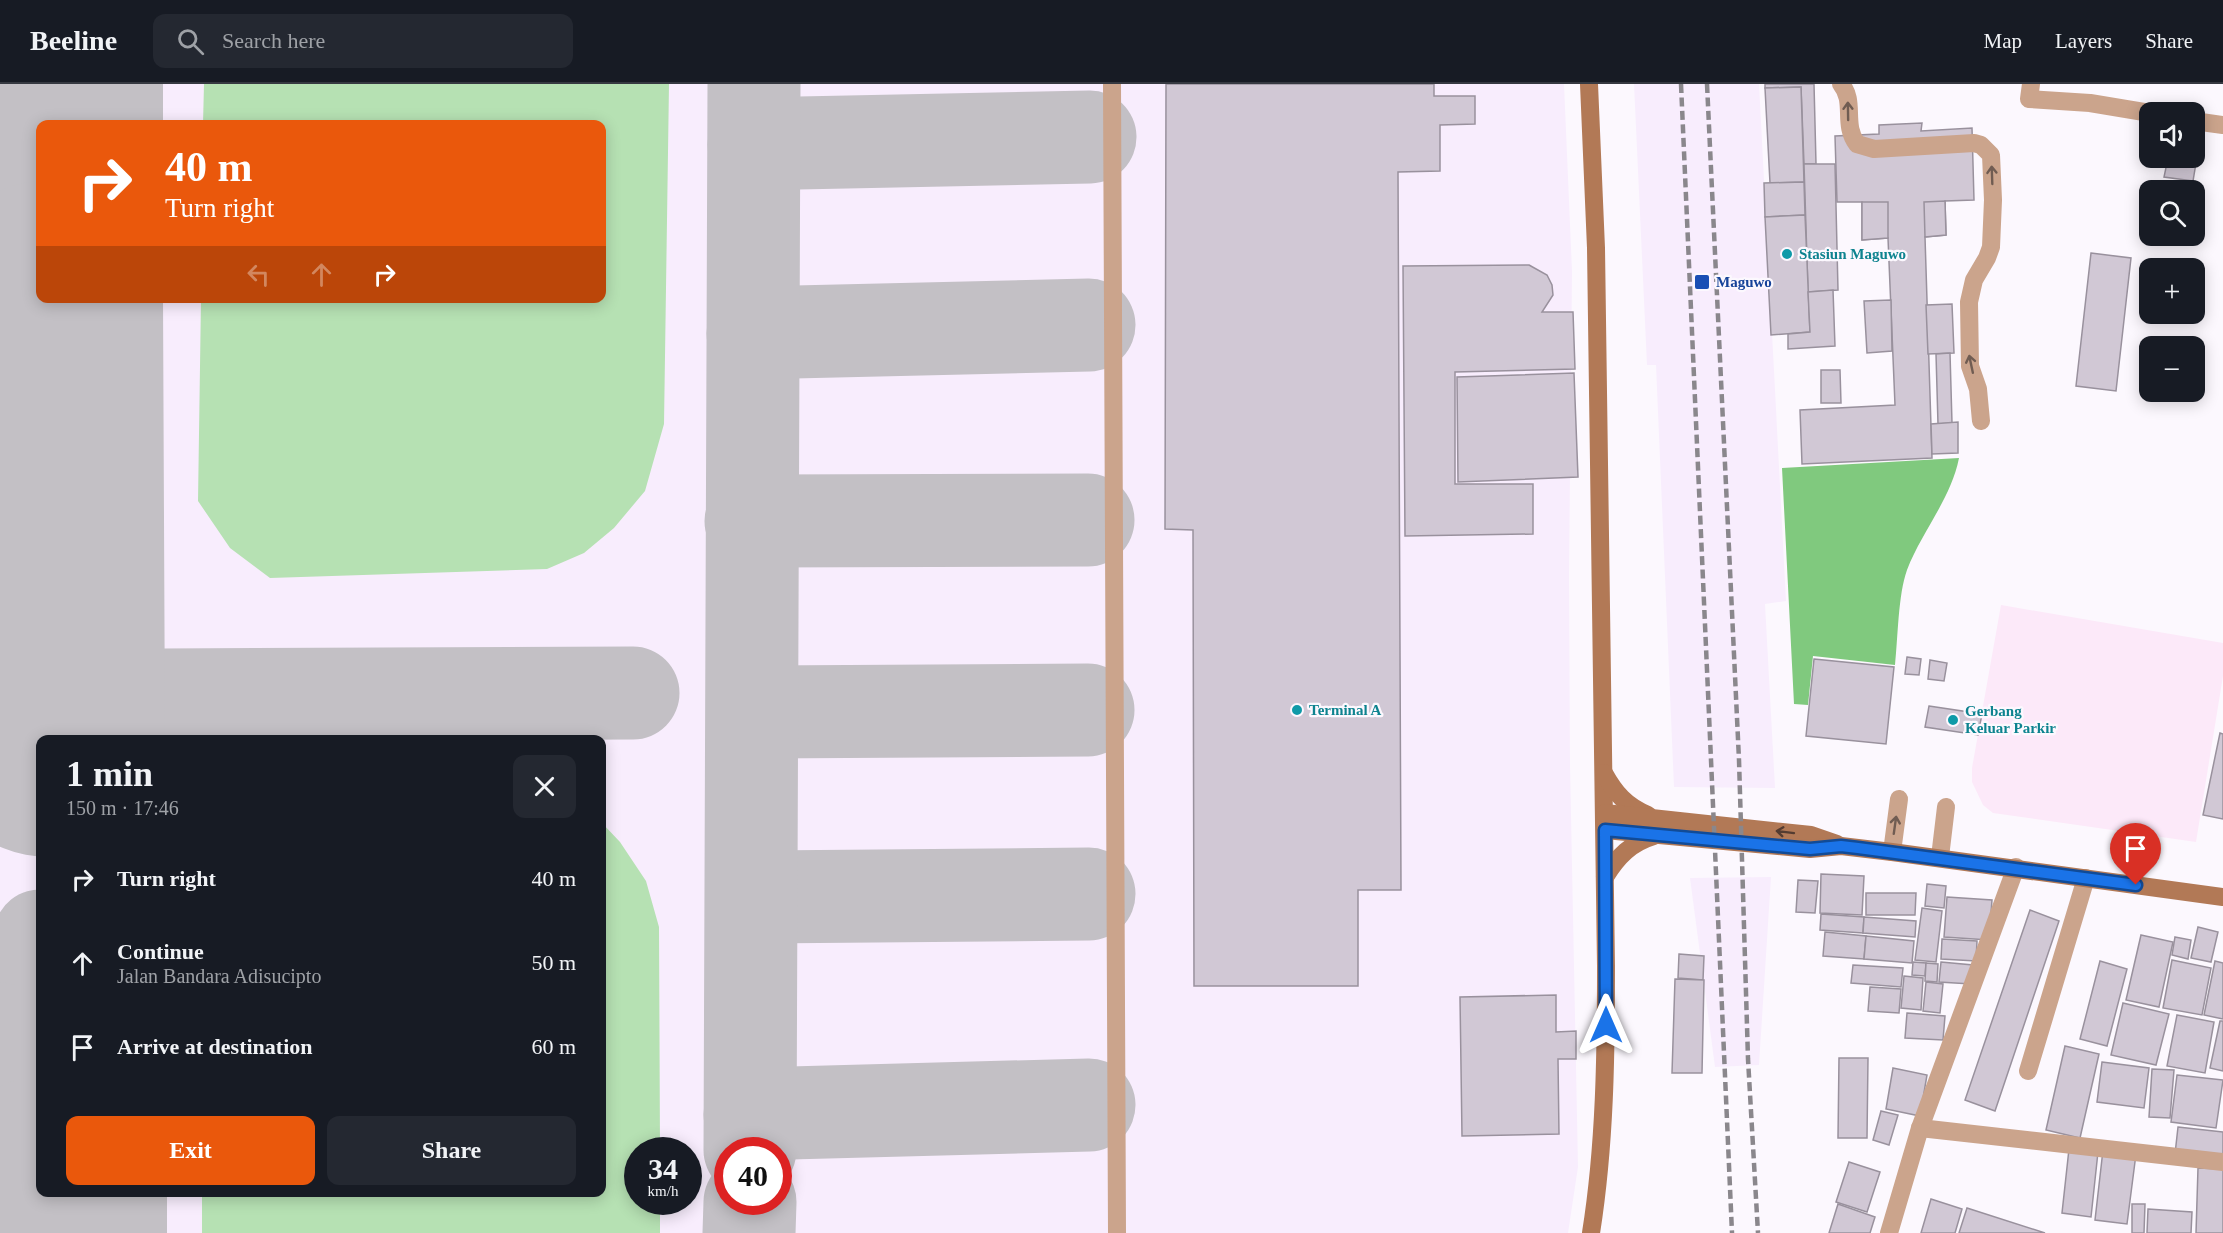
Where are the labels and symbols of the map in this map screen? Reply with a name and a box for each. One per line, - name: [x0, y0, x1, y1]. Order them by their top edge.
- one-way arrow: [1842, 101, 1854, 121]
- one-way arrow: [1986, 165, 1998, 185]
- place label: Stasiun Maguwo: [1799, 246, 1906, 262]
- marker: Stasiun Maguwo: [1780, 247, 1794, 261]
- marker: Maguwo: [1693, 273, 1711, 291]
- place label: Maguwo: [1716, 274, 1772, 290]
- one-way arrow: [1964, 355, 1976, 374]
- place label: Terminal A: [1309, 702, 1382, 718]
- marker: Terminal A: [1290, 703, 1304, 717]
- place label: Gerbang Keluar Parkir: [1965, 703, 2056, 736]
- marker: Gerbang Keluar Parkir: [1946, 713, 1960, 727]
- one-way arrow: [1890, 816, 1901, 836]
- pin: [2110, 823, 2161, 885]
- one-way arrow: [1775, 826, 1795, 837]
- position arrow: [1574, 993, 1638, 1057]
- speed limit sign: 40: [714, 1137, 792, 1215]

